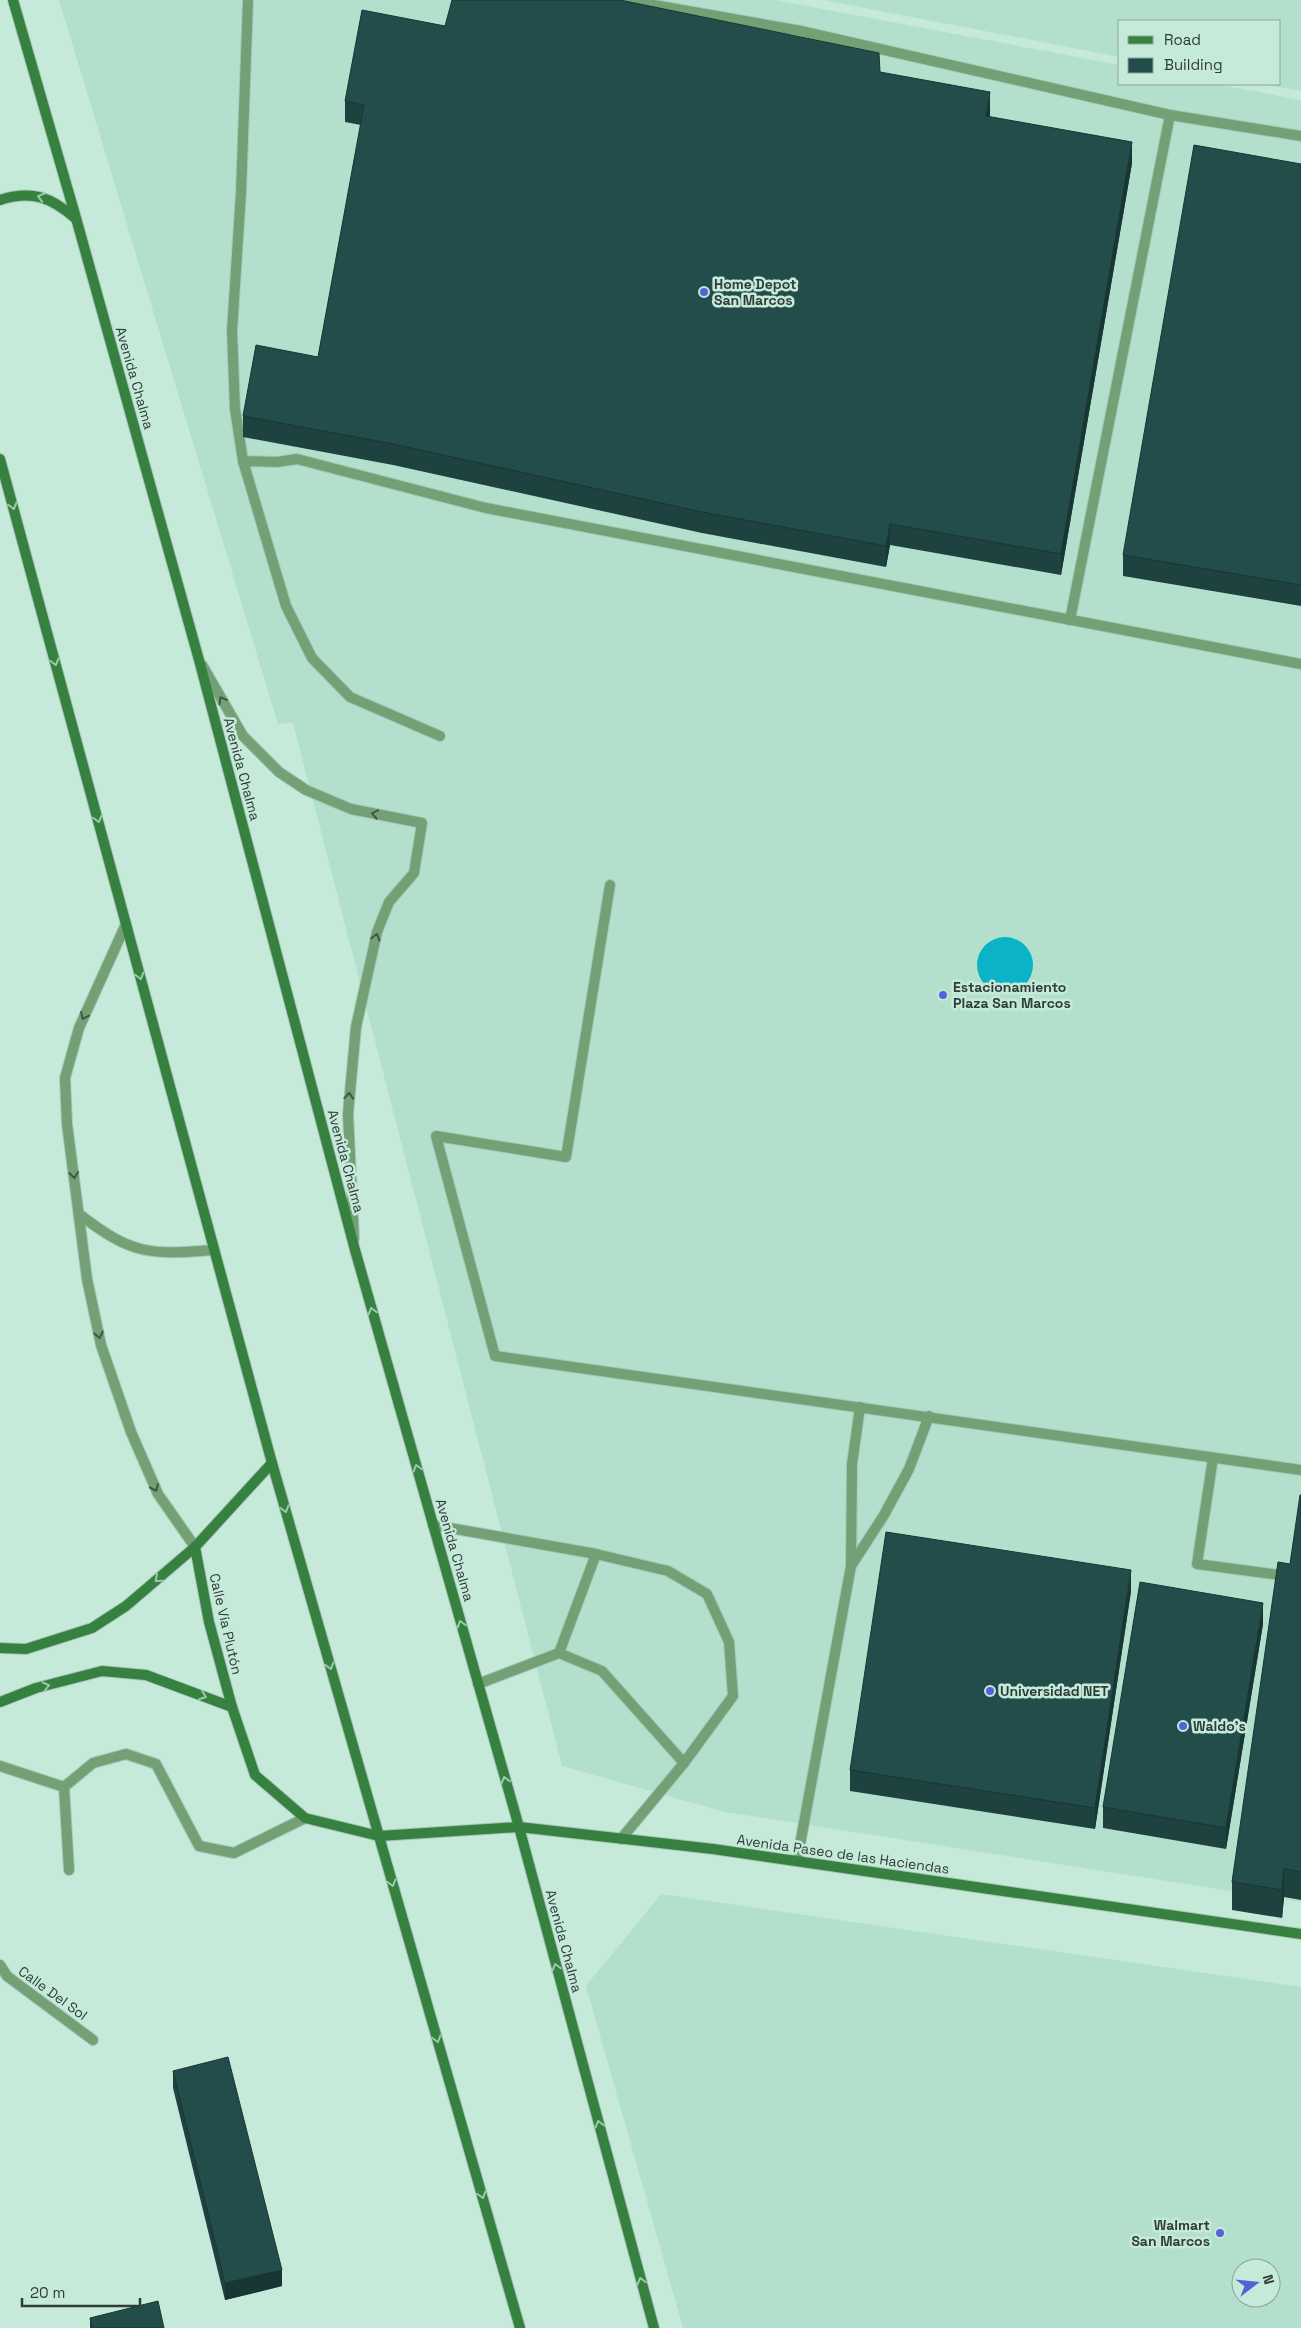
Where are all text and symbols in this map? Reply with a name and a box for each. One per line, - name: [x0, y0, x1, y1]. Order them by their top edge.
- legend: [1118, 20, 1281, 85]
- text: Road: [1164, 30, 1201, 49]
- text: Building: [1164, 55, 1223, 74]
- one-way arrow: [37, 193, 45, 203]
- place label: Home Depot San Marcos: [714, 275, 796, 309]
- marker: Home Depot San Marcos: [698, 286, 710, 298]
- street label: Avenida Chalma: [112, 325, 158, 431]
- one-way arrow: [7, 501, 17, 509]
- one-way arrow: [50, 658, 60, 666]
- one-way arrow: [219, 697, 229, 706]
- street label: Avenida Chalma: [220, 716, 264, 822]
- one-way arrow: [370, 809, 379, 819]
- one-way arrow: [92, 815, 103, 824]
- one-way arrow: [371, 933, 381, 941]
- one-way arrow: [135, 972, 145, 980]
- place label: Estacionamiento Plaza San Marcos: [953, 978, 1071, 1012]
- marker: Estacionamiento Plaza San Marcos: [937, 989, 949, 1001]
- one-way arrow: [80, 1011, 91, 1020]
- one-way arrow: [343, 1092, 354, 1100]
- street label: Avenida Chalma: [324, 1108, 368, 1214]
- one-way arrow: [68, 1171, 79, 1179]
- one-way arrow: [368, 1308, 378, 1316]
- one-way arrow: [93, 1331, 104, 1340]
- one-way arrow: [412, 1463, 423, 1472]
- one-way arrow: [149, 1483, 160, 1492]
- street label: Avenida Chalma: [432, 1497, 478, 1603]
- one-way arrow: [280, 1505, 290, 1513]
- street label: Calle Vía Plutón: [206, 1572, 246, 1676]
- one-way arrow: [154, 1573, 163, 1582]
- one-way arrow: [457, 1620, 467, 1629]
- one-way arrow: [325, 1661, 335, 1669]
- one-way arrow: [42, 1681, 50, 1692]
- place label: Universidad NET: [1000, 1682, 1109, 1700]
- marker: Universidad NET: [984, 1685, 996, 1697]
- one-way arrow: [198, 1690, 206, 1700]
- place label: Waldo's: [1193, 1717, 1246, 1735]
- marker: Waldo's: [1177, 1720, 1189, 1732]
- one-way arrow: [501, 1777, 511, 1785]
- street label: Avenida Paseo de las Haciendas: [736, 1830, 950, 1878]
- one-way arrow: [387, 1878, 397, 1887]
- street label: Avenida Chalma: [542, 1888, 586, 1994]
- street label: Calle Del Sol: [15, 1962, 91, 2024]
- one-way arrow: [552, 1964, 562, 1972]
- one-way arrow: [432, 2035, 442, 2043]
- one-way arrow: [594, 2120, 604, 2129]
- one-way arrow: [476, 2191, 487, 2200]
- place label: Walmart San Marcos: [1131, 2216, 1210, 2250]
- marker: Walmart San Marcos: [1214, 2227, 1226, 2239]
- north arrow: [1231, 2258, 1281, 2308]
- text: N: [1259, 2272, 1278, 2286]
- scale bar: [22, 2276, 140, 2308]
- one-way arrow: [636, 2276, 647, 2285]
- text: 20 m: [30, 2283, 65, 2302]

